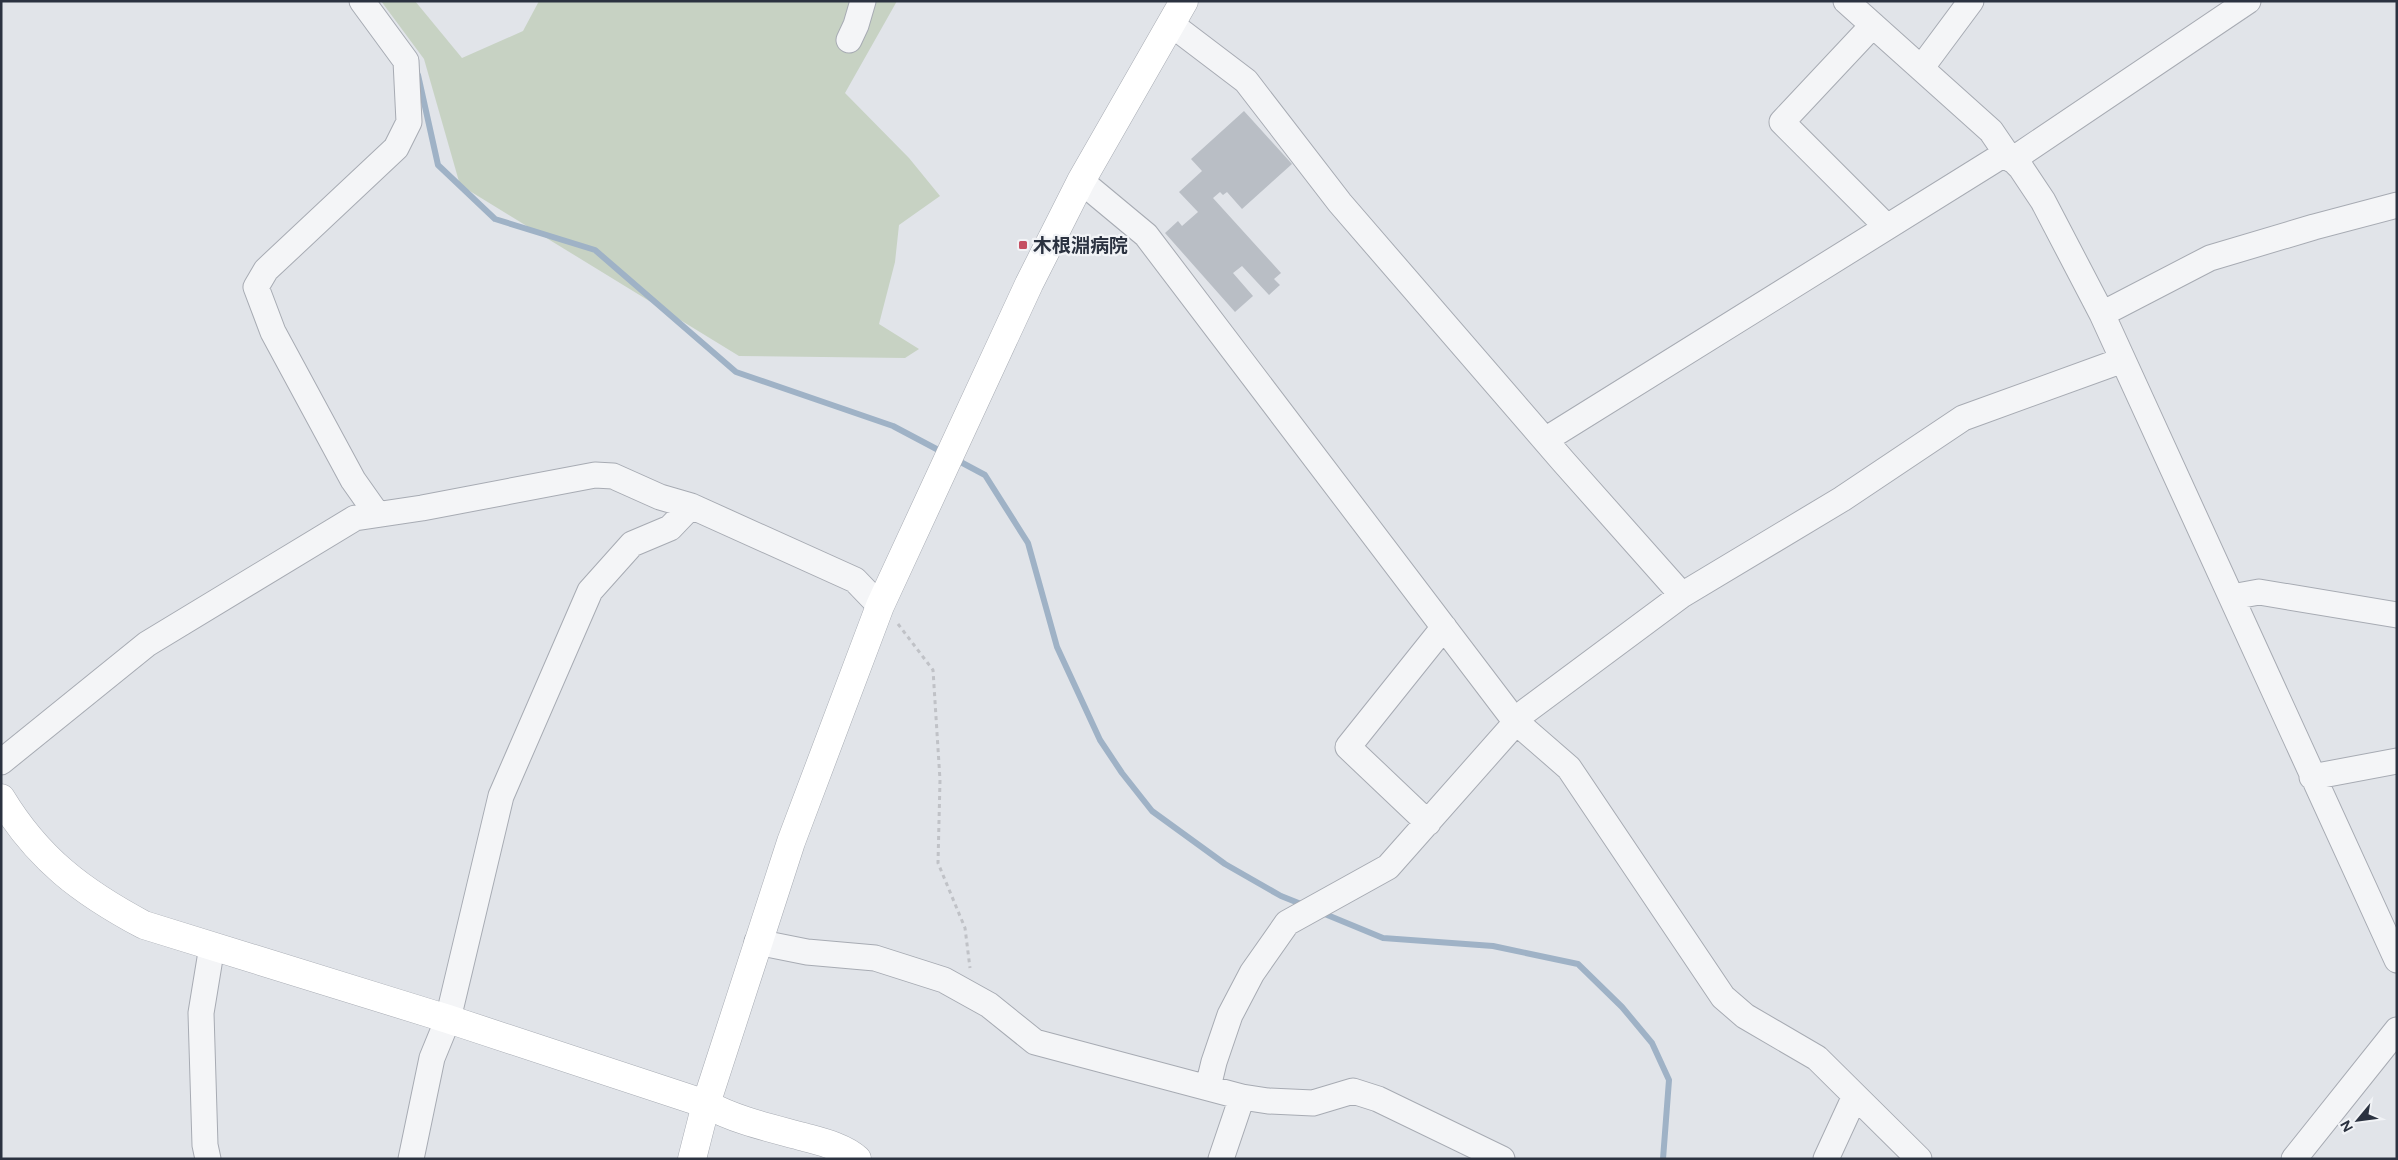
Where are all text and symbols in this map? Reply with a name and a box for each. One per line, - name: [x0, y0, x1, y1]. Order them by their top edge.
- place label: 木根淵病院: [1033, 234, 1128, 257]
- marker: 木根淵病院: [1017, 239, 1029, 251]
- north arrow: [2333, 1095, 2383, 1145]
- text: N: [2337, 1117, 2357, 1135]

